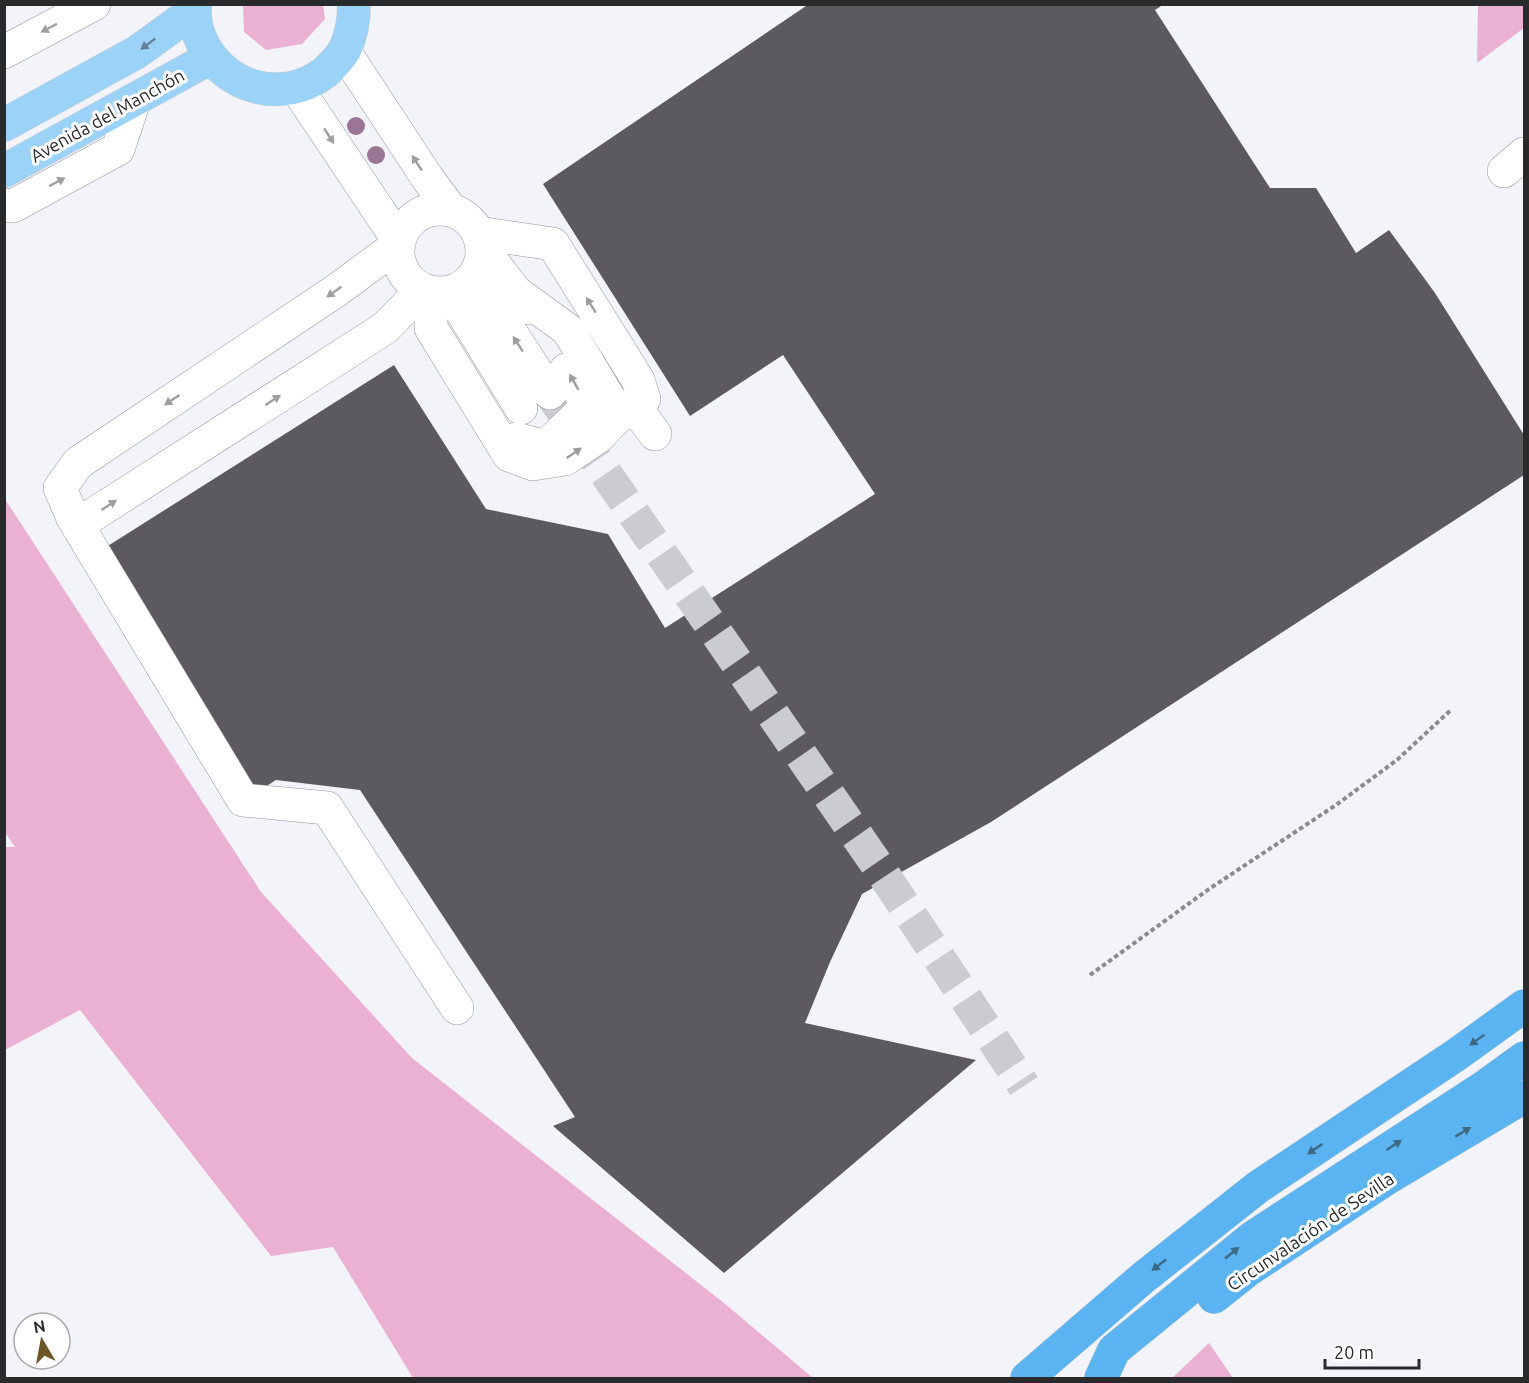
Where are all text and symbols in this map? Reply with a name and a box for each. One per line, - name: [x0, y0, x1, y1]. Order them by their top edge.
- one-way arrow: [40, 23, 57, 33]
- one-way arrow: [140, 38, 155, 50]
- street label: Avenida del Manchón: [27, 64, 187, 166]
- one-way arrow: [323, 128, 334, 144]
- one-way arrow: [412, 155, 423, 171]
- one-way arrow: [49, 177, 66, 187]
- one-way arrow: [326, 286, 342, 298]
- one-way arrow: [585, 296, 596, 313]
- one-way arrow: [513, 336, 524, 352]
- one-way arrow: [568, 374, 579, 390]
- one-way arrow: [164, 394, 180, 406]
- one-way arrow: [265, 394, 282, 405]
- one-way arrow: [566, 447, 582, 458]
- one-way arrow: [101, 499, 117, 510]
- one-way arrow: [1470, 1034, 1486, 1046]
- one-way arrow: [1455, 1126, 1471, 1137]
- one-way arrow: [1386, 1139, 1403, 1150]
- one-way arrow: [1308, 1143, 1324, 1155]
- street label: Circunvalación de Sevilla: [1223, 1168, 1397, 1294]
- one-way arrow: [1225, 1247, 1240, 1260]
- one-way arrow: [1151, 1259, 1167, 1272]
- north arrow: [12, 1311, 72, 1371]
- text: N: [32, 1316, 47, 1336]
- scale bar: [1325, 1332, 1420, 1370]
- text: 20 m: [1334, 1342, 1374, 1362]

